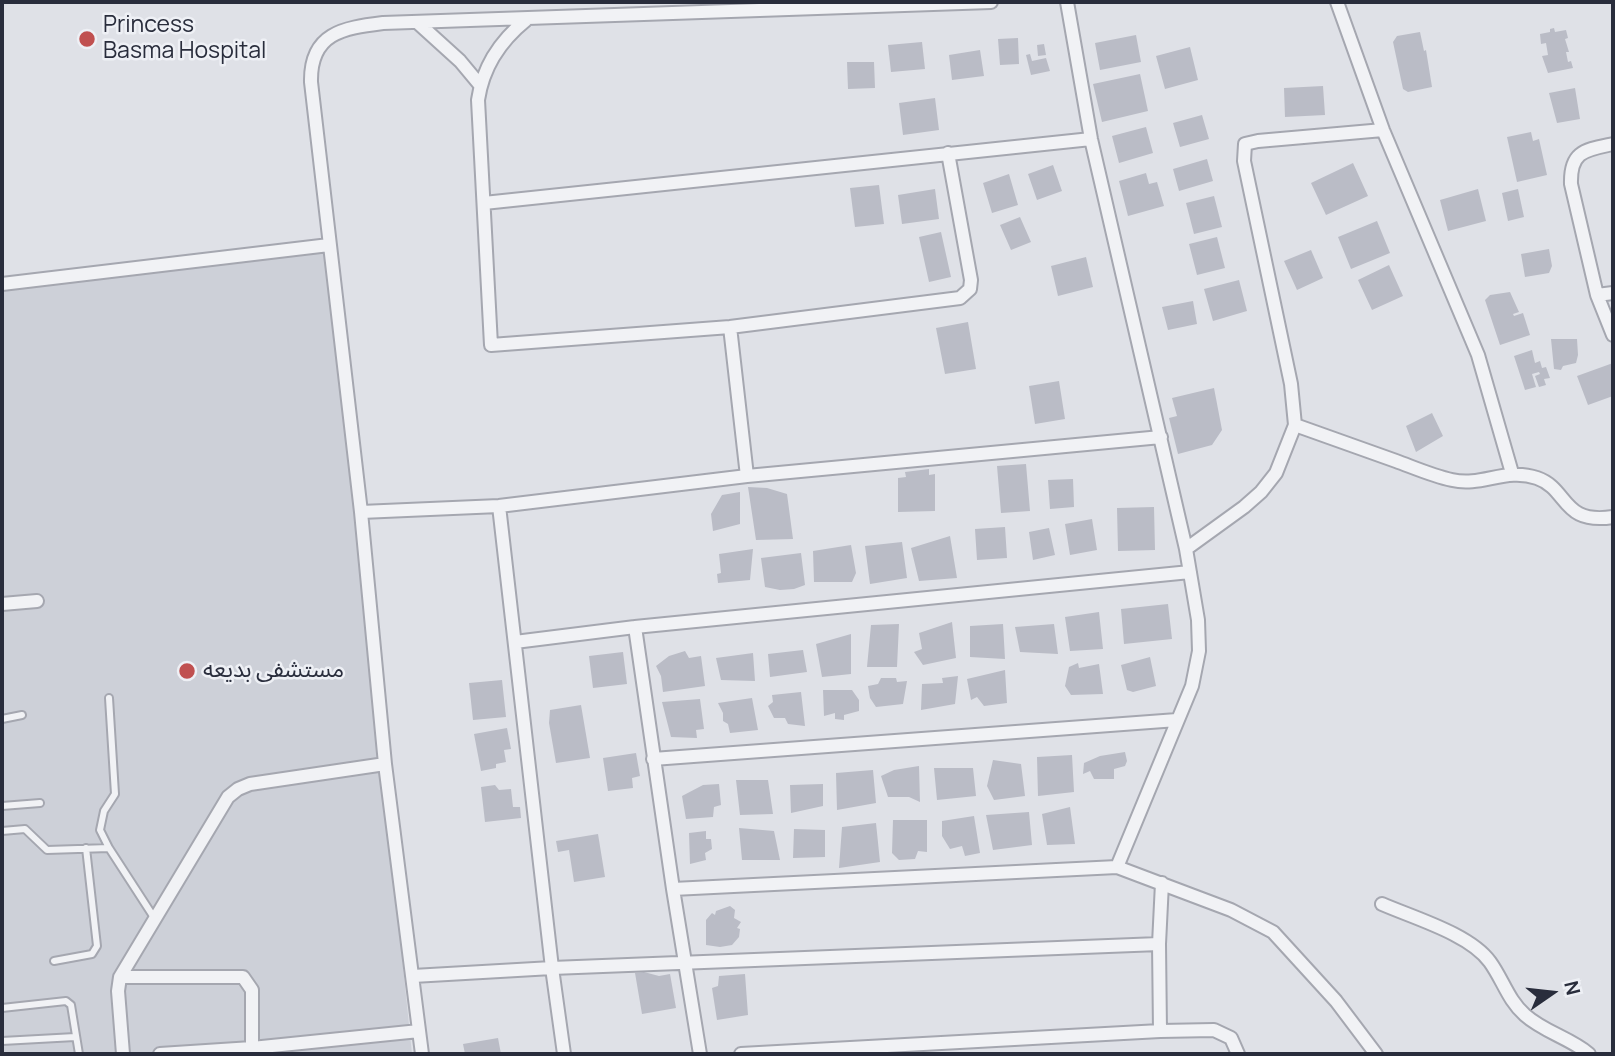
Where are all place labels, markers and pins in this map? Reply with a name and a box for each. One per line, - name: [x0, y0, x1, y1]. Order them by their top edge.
- place label: Princess Basma Hospital: [103, 12, 266, 66]
- marker: Princess Basma Hospital: [77, 29, 97, 49]
- place label: مستشفى بديعه: [203, 657, 344, 685]
- marker: مستشفى بديعه: [177, 661, 197, 681]

